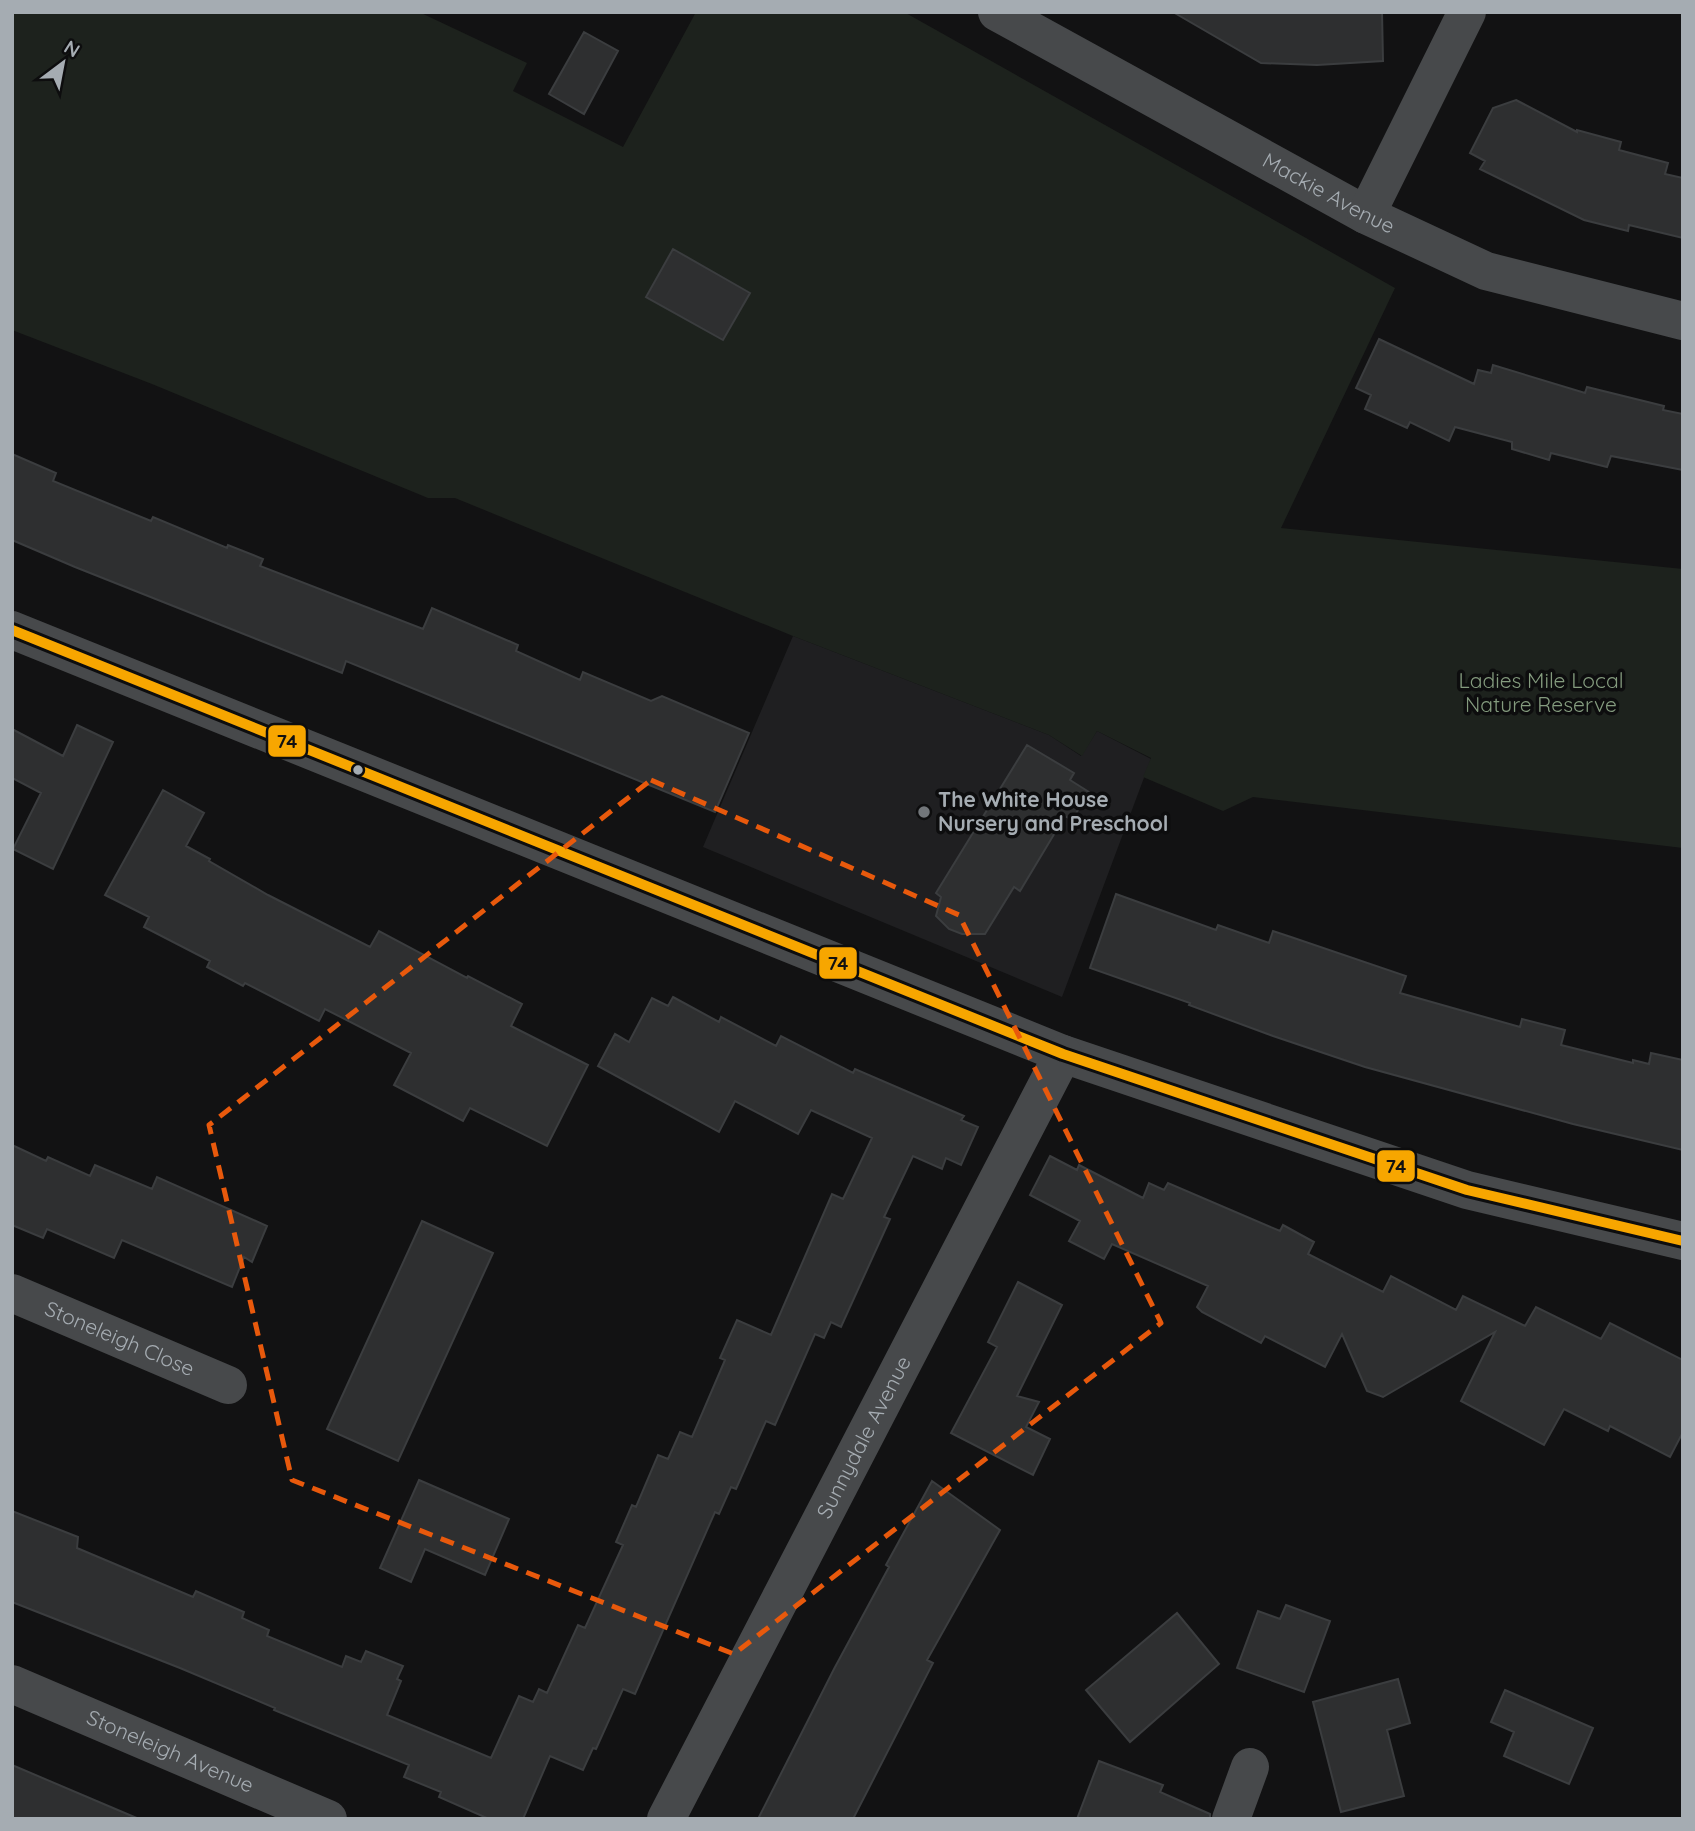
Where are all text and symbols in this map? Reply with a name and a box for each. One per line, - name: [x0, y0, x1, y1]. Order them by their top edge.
- north arrow: [28, 28, 98, 98]
- text: N: [60, 35, 84, 62]
- street label: Mackie Avenue: [1258, 147, 1399, 239]
- park label: Ladies Mile Local Nature Reserve: [1459, 667, 1623, 717]
- line badge: 74: [267, 724, 307, 758]
- text: 74: [277, 729, 297, 753]
- unlabelled marker: [351, 763, 365, 777]
- place label: The White House Nursery and Preschool: [938, 786, 1168, 836]
- marker: The White House Nursery and Preschool: [916, 804, 932, 820]
- line badge: 74: [818, 946, 858, 980]
- text: 74: [828, 951, 848, 975]
- line badge: 74: [1376, 1149, 1416, 1183]
- text: 74: [1386, 1154, 1406, 1178]
- street label: Stoneleigh Close: [41, 1295, 199, 1381]
- street label: Sunnydale Avenue: [810, 1351, 916, 1522]
- street label: Stoneleigh Avenue: [83, 1704, 258, 1798]

